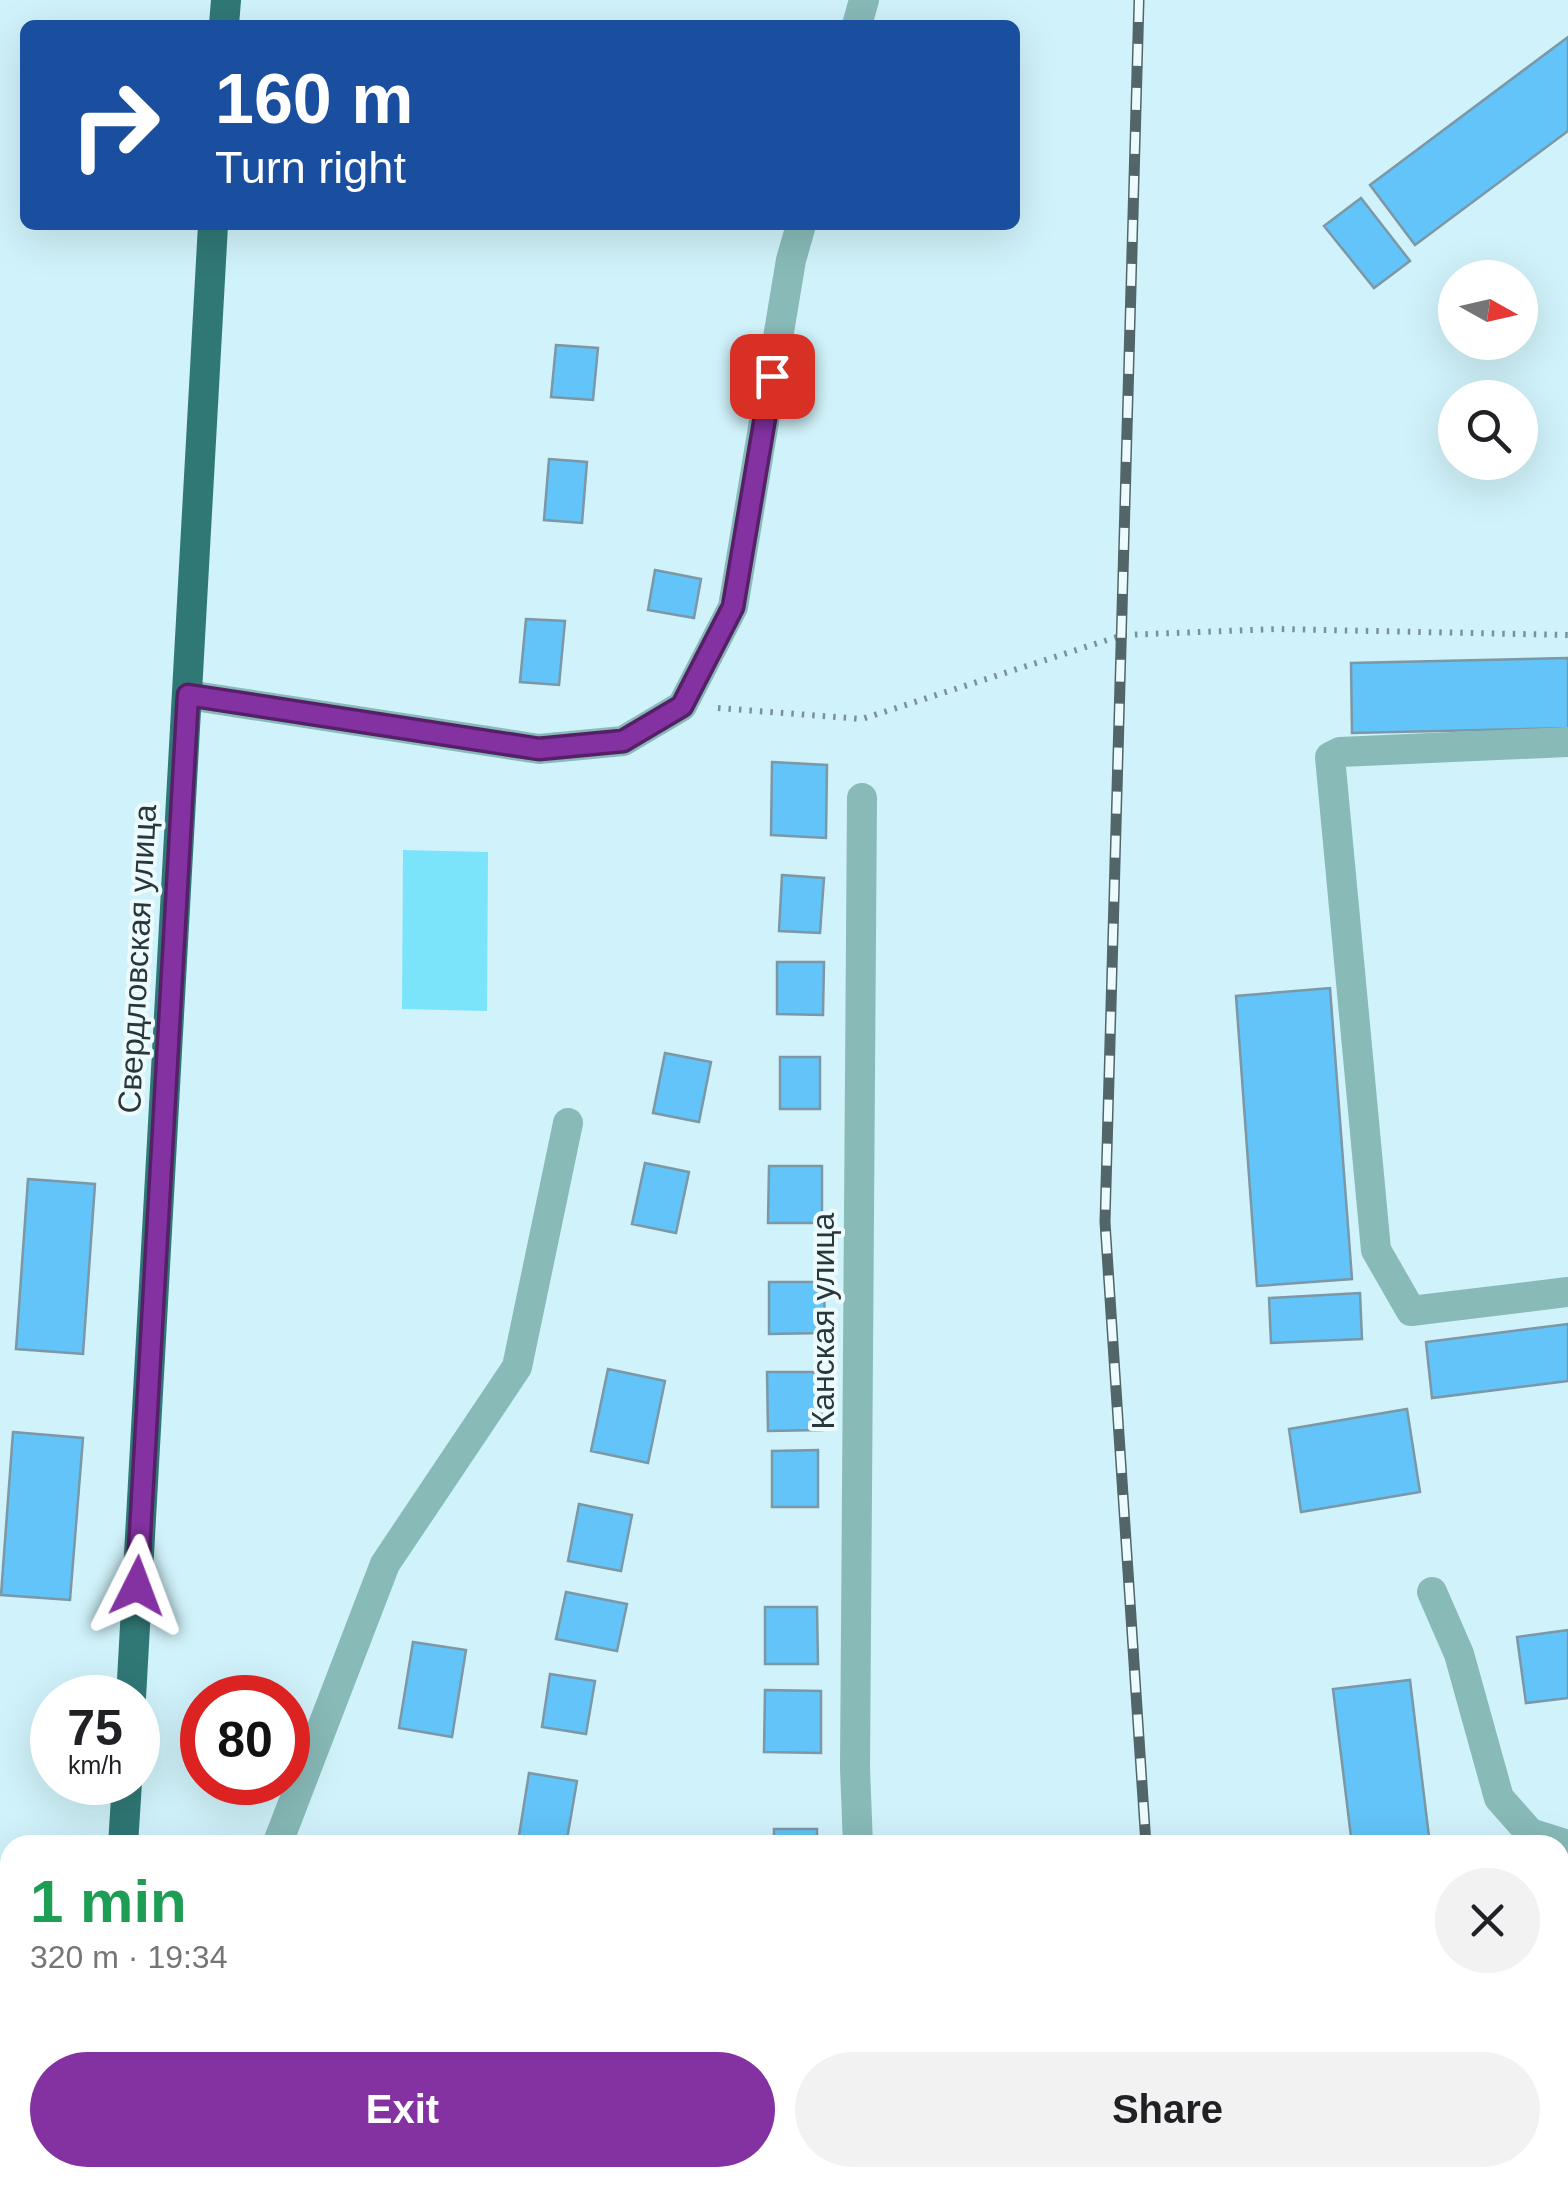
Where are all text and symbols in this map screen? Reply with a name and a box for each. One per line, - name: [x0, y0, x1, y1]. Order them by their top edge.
- icon: right: [50, 60, 180, 190]
- text: 160 m: [215, 60, 413, 138]
- text: Turn right: [215, 142, 406, 193]
- north arrow: [1438, 260, 1538, 360]
- map controls: [1438, 260, 1538, 480]
- pin: [730, 334, 815, 419]
- icon: arrive: [745, 349, 800, 404]
- button: search: [1438, 380, 1538, 480]
- street label: Свердловская улица: [111, 803, 163, 1114]
- street label: Канская улица: [805, 1212, 841, 1429]
- position arrow: [85, 1534, 189, 1638]
- speed limit sign: 80: [180, 1675, 310, 1805]
- text: 75: [67, 1700, 123, 1756]
- text: km/h: [68, 1751, 122, 1779]
- text: 1 min: [30, 1868, 187, 1935]
- button: close: [1435, 1868, 1540, 1973]
- text: 320 m · 19:34: [30, 1939, 227, 1975]
- button: Exit: [30, 2052, 775, 2167]
- button: Share: [795, 2052, 1540, 2167]

